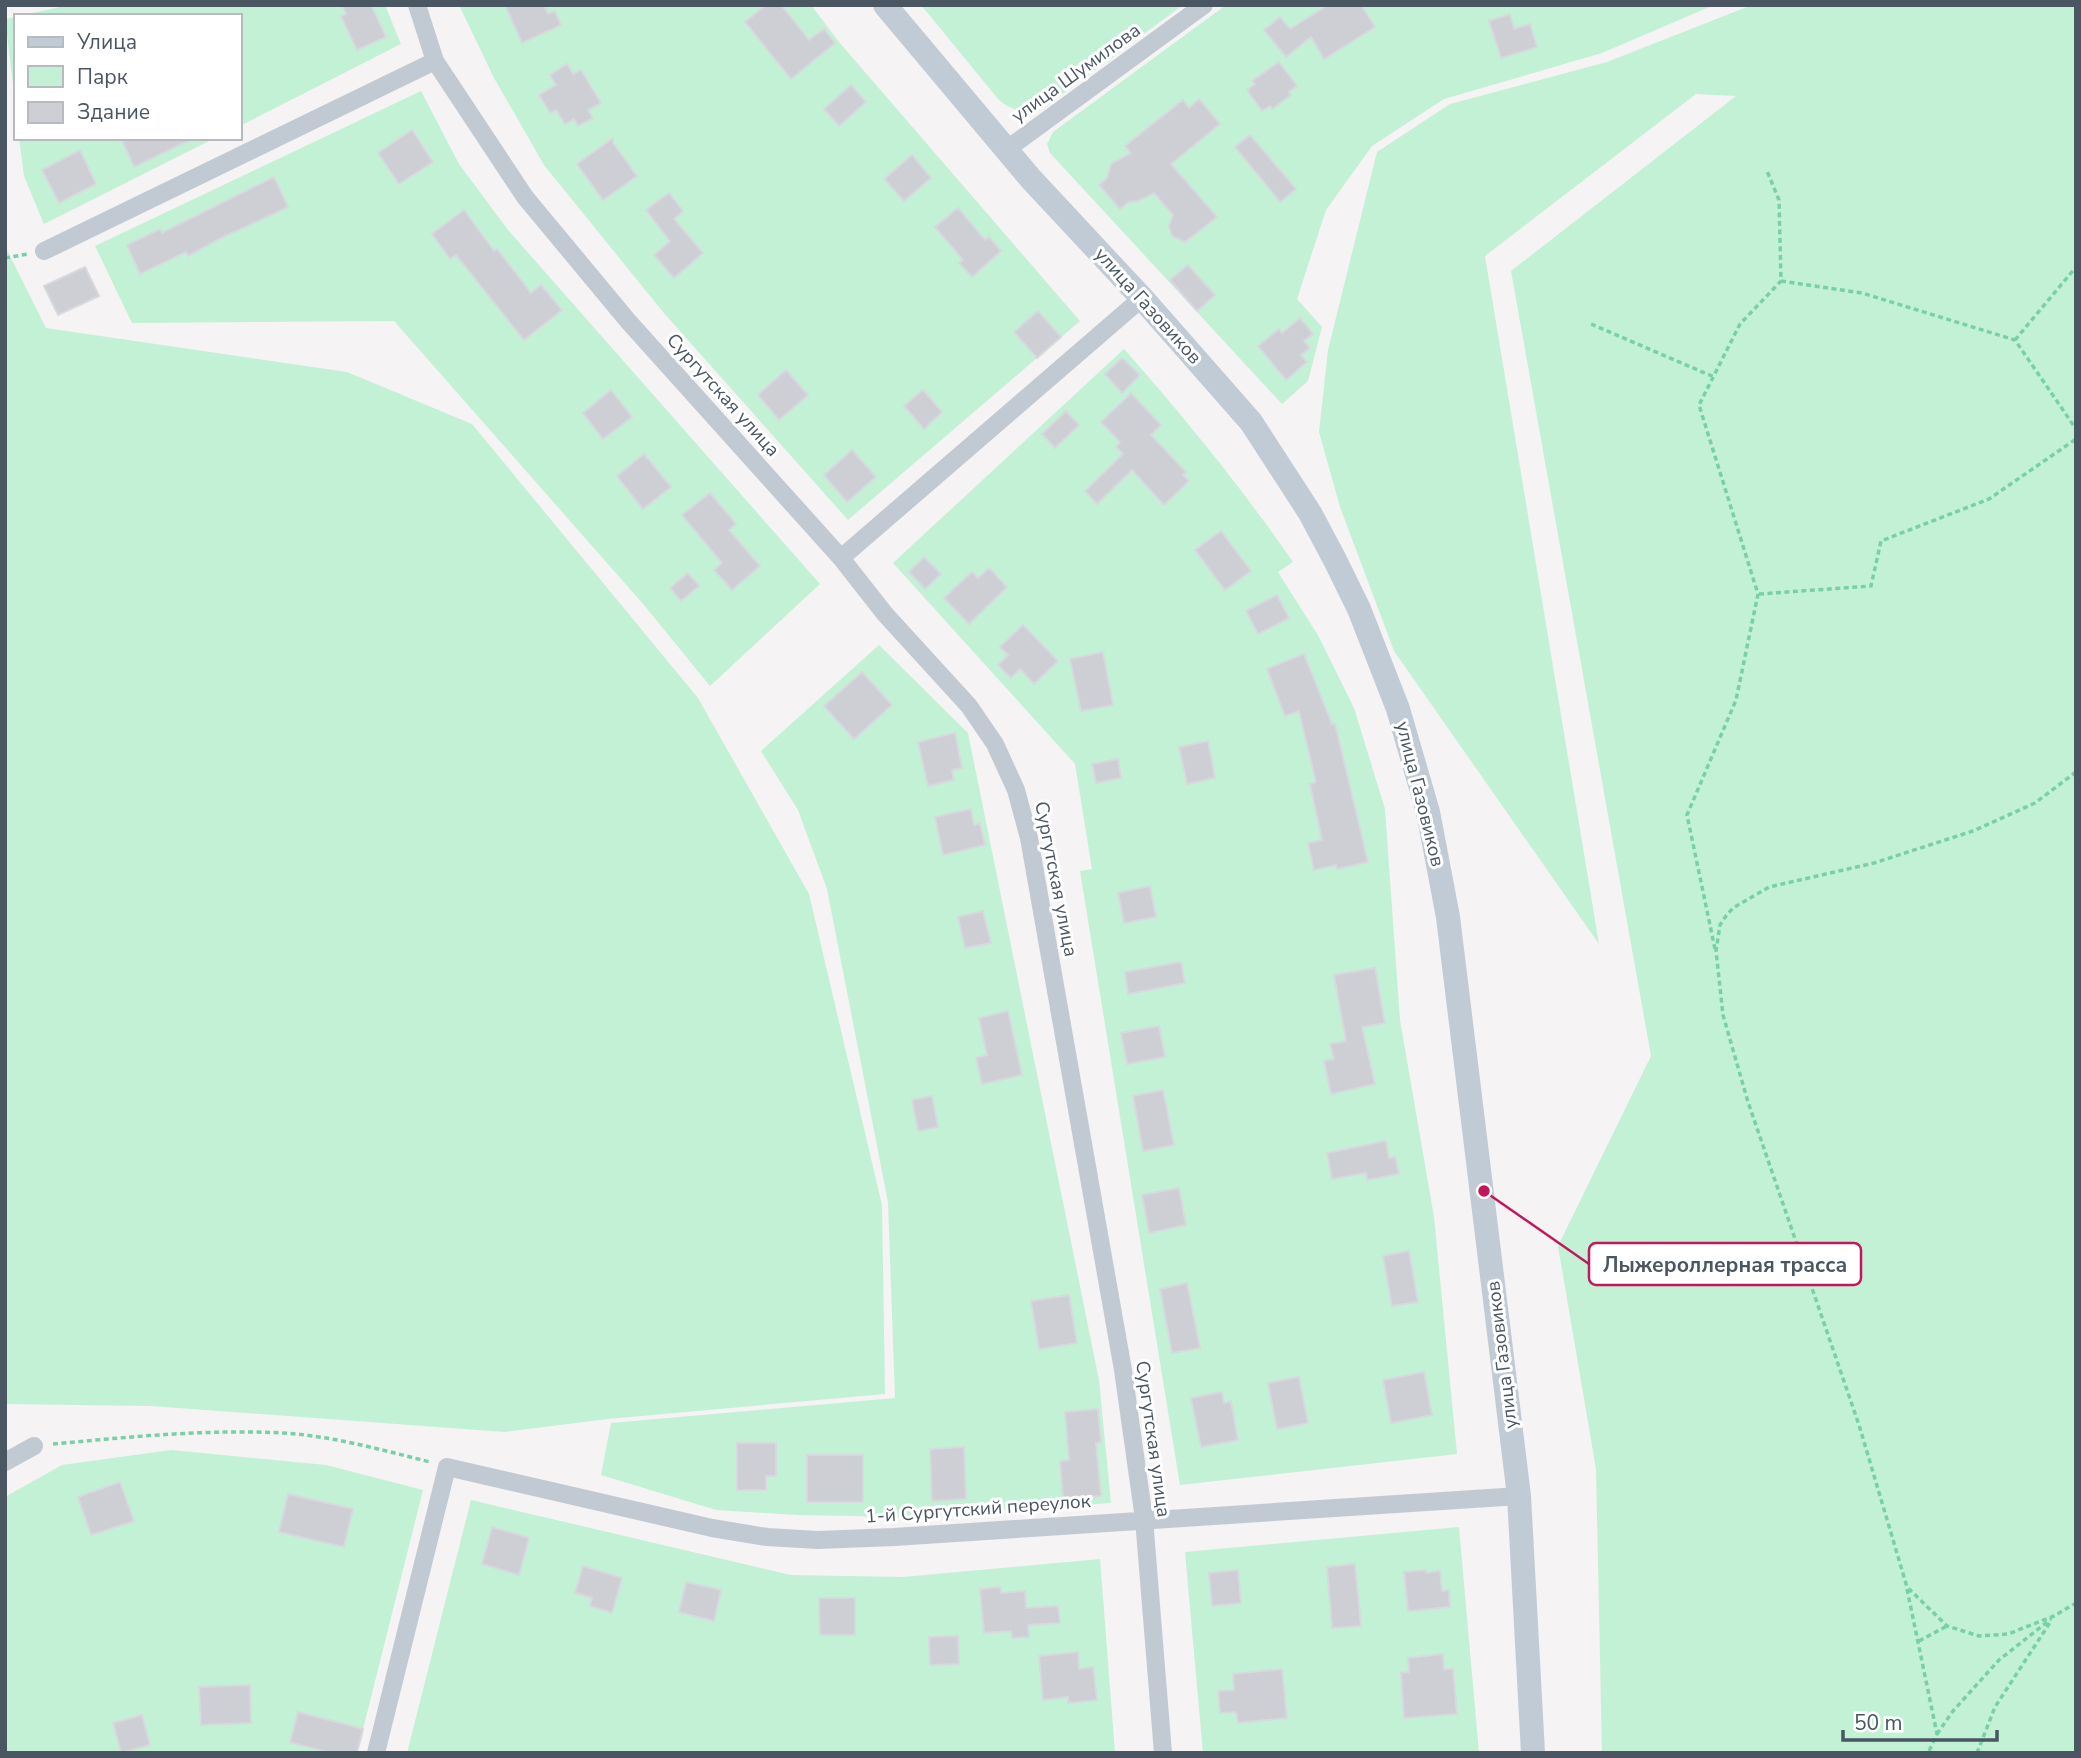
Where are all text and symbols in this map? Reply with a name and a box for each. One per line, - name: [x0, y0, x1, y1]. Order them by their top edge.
- legend: [14, 14, 242, 140]
- street label: улица Шумилова: [1006, 17, 1146, 129]
- text: Улица: [76, 28, 137, 56]
- text: Парк: [77, 63, 129, 91]
- text: Здание: [77, 98, 150, 126]
- street label: улица Газовиков: [1089, 242, 1207, 370]
- street label: Сургутская улица: [661, 328, 785, 462]
- street label: улица Газовиков: [1389, 719, 1451, 869]
- street label: Сургутская улица: [1028, 799, 1084, 959]
- callout: Лыжероллерная трасса: [1589, 1243, 1861, 1285]
- text: Лыжероллерная трасса: [1603, 1251, 1847, 1279]
- street label: улица Газовиков: [1480, 1280, 1524, 1430]
- street label: Сургутская улица: [1129, 1359, 1177, 1519]
- street label: 1-й Сургутский переулок: [864, 1488, 1092, 1530]
- scale bar: [1843, 1698, 1997, 1742]
- text: 50 m: [1854, 1709, 1903, 1737]

